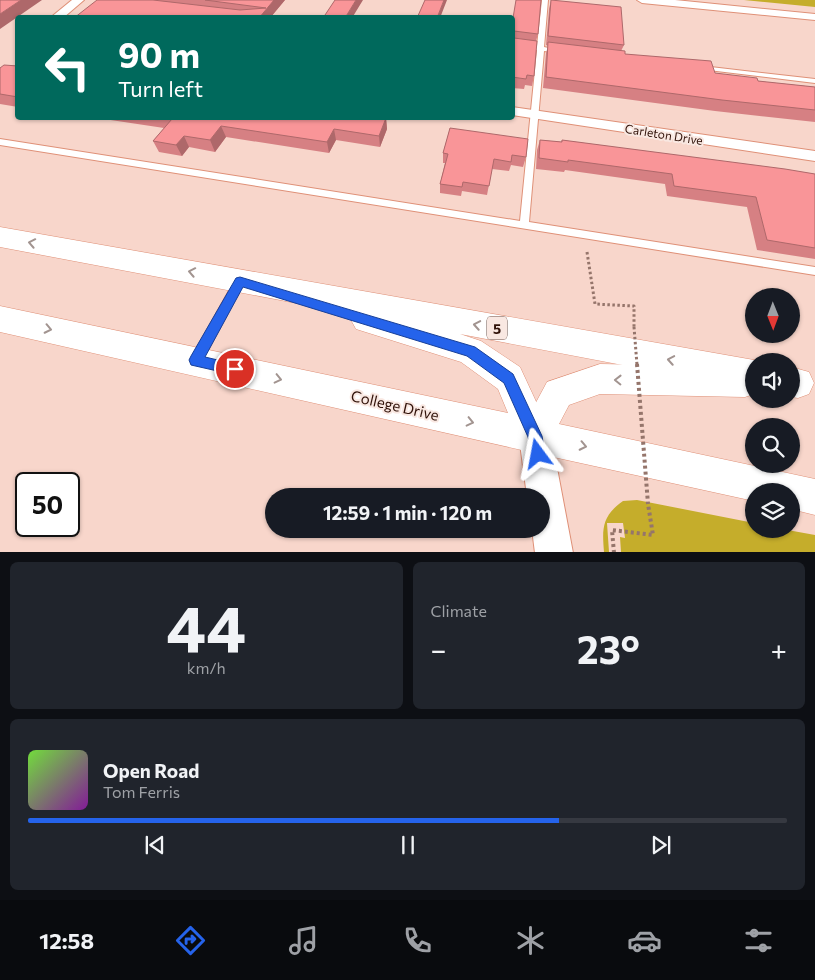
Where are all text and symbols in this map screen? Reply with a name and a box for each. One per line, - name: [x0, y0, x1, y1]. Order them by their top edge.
- text: 90 m: [118, 32, 200, 75]
- icon: left: [35, 35, 100, 100]
- text: Turn left: [118, 75, 203, 102]
- street label: Carleton Drive: [624, 121, 704, 147]
- one-way arrow: [28, 238, 37, 248]
- one-way arrow: [188, 268, 196, 278]
- north arrow: [745, 288, 800, 342]
- map controls: [745, 288, 800, 538]
- road number: 5: [487, 316, 507, 339]
- one-way arrow: [473, 320, 481, 330]
- one-way arrow: [43, 323, 52, 334]
- pin: [214, 348, 256, 390]
- button: sound: [745, 353, 800, 408]
- icon: arrive: [221, 355, 249, 383]
- one-way arrow: [667, 355, 676, 366]
- one-way arrow: [273, 373, 282, 384]
- one-way arrow: [613, 374, 621, 385]
- street label: College Drive: [349, 386, 441, 424]
- one-way arrow: [466, 416, 475, 426]
- button: search: [745, 418, 800, 473]
- position arrow: [511, 427, 563, 479]
- one-way arrow: [578, 440, 587, 451]
- speed limit sign: 50: [15, 472, 80, 537]
- button: layers: [745, 483, 800, 538]
- text: 12:59 · 1 min · 120 m: [323, 501, 492, 524]
- text: 44: [166, 586, 246, 665]
- text: Climate: [431, 601, 487, 620]
- text: 23°: [577, 625, 640, 672]
- text: −: [431, 632, 446, 666]
- text: +: [771, 632, 787, 666]
- text: km/h: [187, 658, 226, 677]
- text: Open Road: [103, 759, 199, 782]
- text: Tom Ferris: [103, 782, 180, 801]
- icon: previous: [141, 831, 169, 859]
- icon: pause: [394, 831, 422, 859]
- icon: next: [647, 831, 675, 859]
- icon: directions: [173, 923, 208, 958]
- icon: music: [286, 923, 321, 958]
- icon: phone: [400, 923, 435, 958]
- icon: climate: [513, 923, 548, 958]
- icon: car: [627, 923, 662, 958]
- icon: filters: [741, 923, 776, 958]
- text: 12:58: [39, 927, 94, 954]

